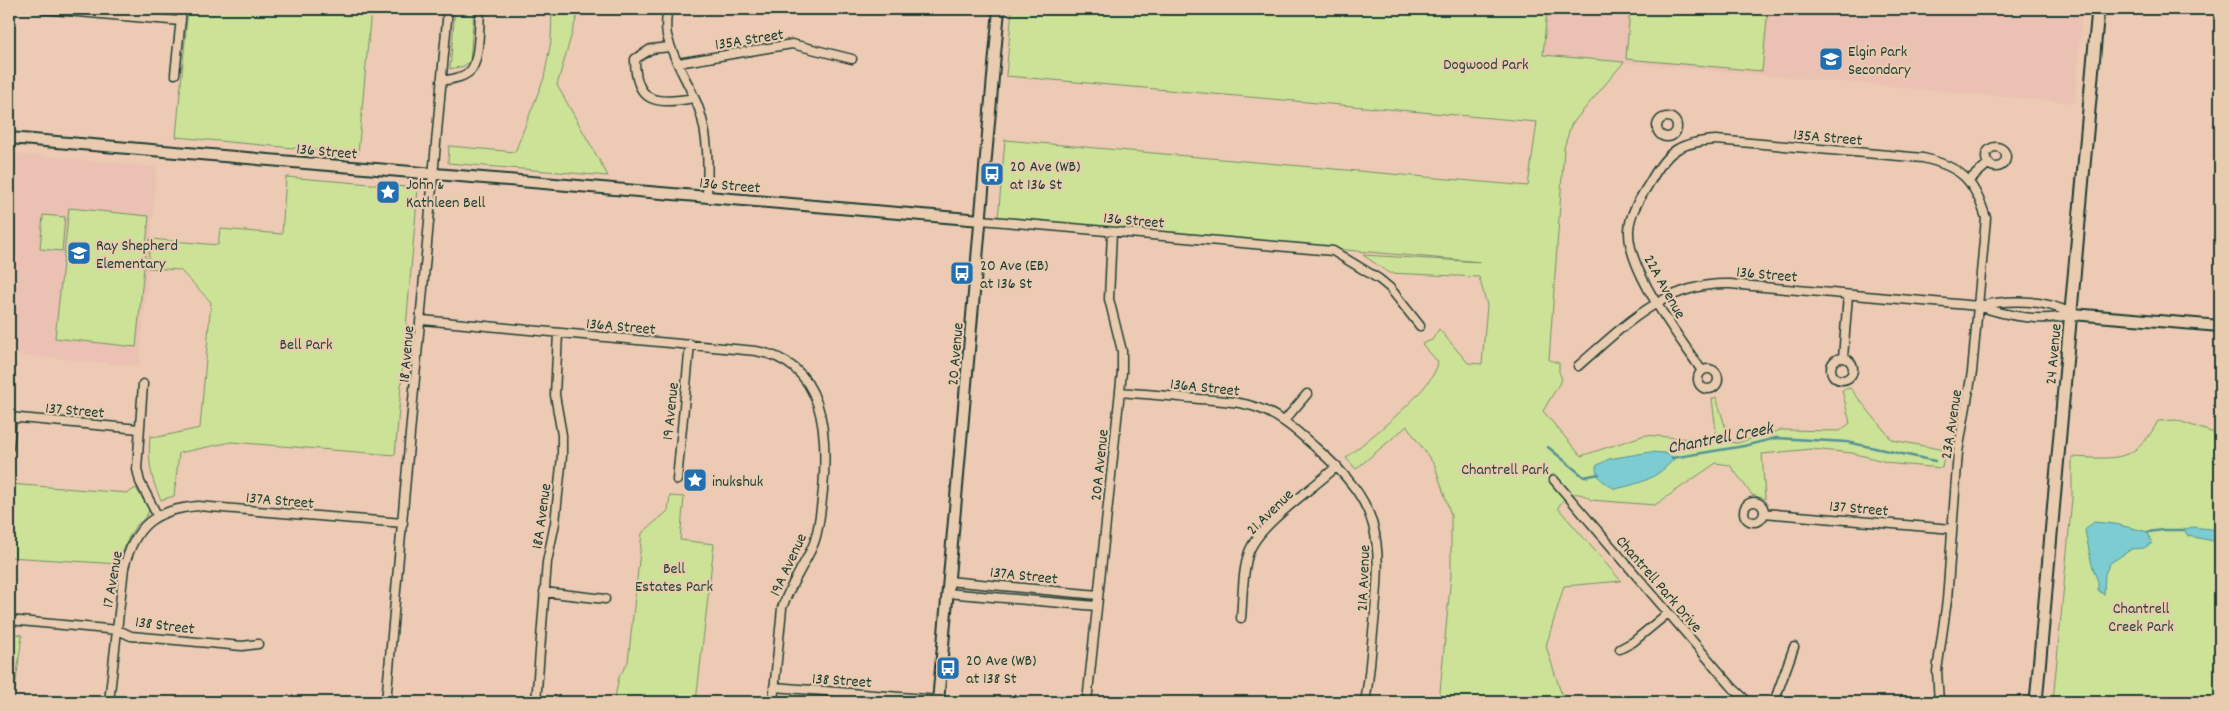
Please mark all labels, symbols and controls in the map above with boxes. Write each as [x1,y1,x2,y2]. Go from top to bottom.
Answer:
street label: 135A Street [713,24,786,57]
place label: Elgin Park Secondary [1848,41,1911,82]
school or university icon: Elgin Park Secondary [1818,46,1844,72]
park label: Dogwood Park [1443,54,1529,77]
street label: 135A Street [1792,124,1863,153]
street label: 136 Street [295,138,358,167]
place label: 20 Ave (WB) at 136 St [1010,156,1080,197]
bus stop icon: 20 Ave (WB) at 136 St [979,161,1005,187]
street label: 136 Street [698,172,761,201]
place label: John & Kathleen Bell [406,174,486,215]
place icon: John & Kathleen Bell [375,179,401,205]
street label: 136 Street [1102,207,1165,236]
place label: Ray Shepherd Elementary [96,235,178,276]
school or university icon: Ray Shepherd Elementary [66,240,92,266]
street label: 22A Avenue [1637,251,1691,323]
place label: 20 Ave (EB) at 136 St [980,255,1048,296]
bus stop icon: 20 Ave (EB) at 136 St [949,260,975,286]
street label: 136 Street [1735,261,1798,290]
street label: 136A Street [585,313,657,342]
street label: 20 Avenue [942,322,971,387]
street label: 24 Avenue [2040,323,2069,386]
street label: 18 Avenue [394,325,421,384]
park label: Bell Park [279,334,333,357]
street label: 136A Street [1169,373,1241,404]
street label: 19 Avenue [657,381,686,441]
street label: 23A Avenue [1936,388,1969,461]
street label: 137 Street [44,397,105,426]
water label: Chantrell Creek [1666,417,1777,462]
street label: 20A Avenue [1085,428,1116,502]
park label: Chantrell Park [1461,459,1549,482]
place icon: inukshuk [682,467,708,493]
place label: inukshuk [712,471,763,494]
street label: 18A Avenue [526,482,558,551]
street label: 21 Avenue [1242,484,1300,541]
street label: 137A Street [245,487,315,516]
street label: 137 Street [1828,495,1889,524]
street label: 19A Avenue [765,530,814,600]
street label: Chantrell Park Drive [1609,531,1707,638]
street label: 21A Avenue [1352,544,1377,612]
street label: 17 Avenue [97,549,130,610]
park label: Bell Estates Park [635,558,713,599]
street label: 137A Street [989,561,1059,591]
park label: Chantrell Creek Park [2108,598,2174,639]
street label: 138 Street [134,611,196,642]
place label: 20 Ave (WB) at 138 St [966,650,1036,691]
bus stop icon: 20 Ave (WB) at 138 St [935,655,961,681]
street label: 138 Street [811,668,872,695]

